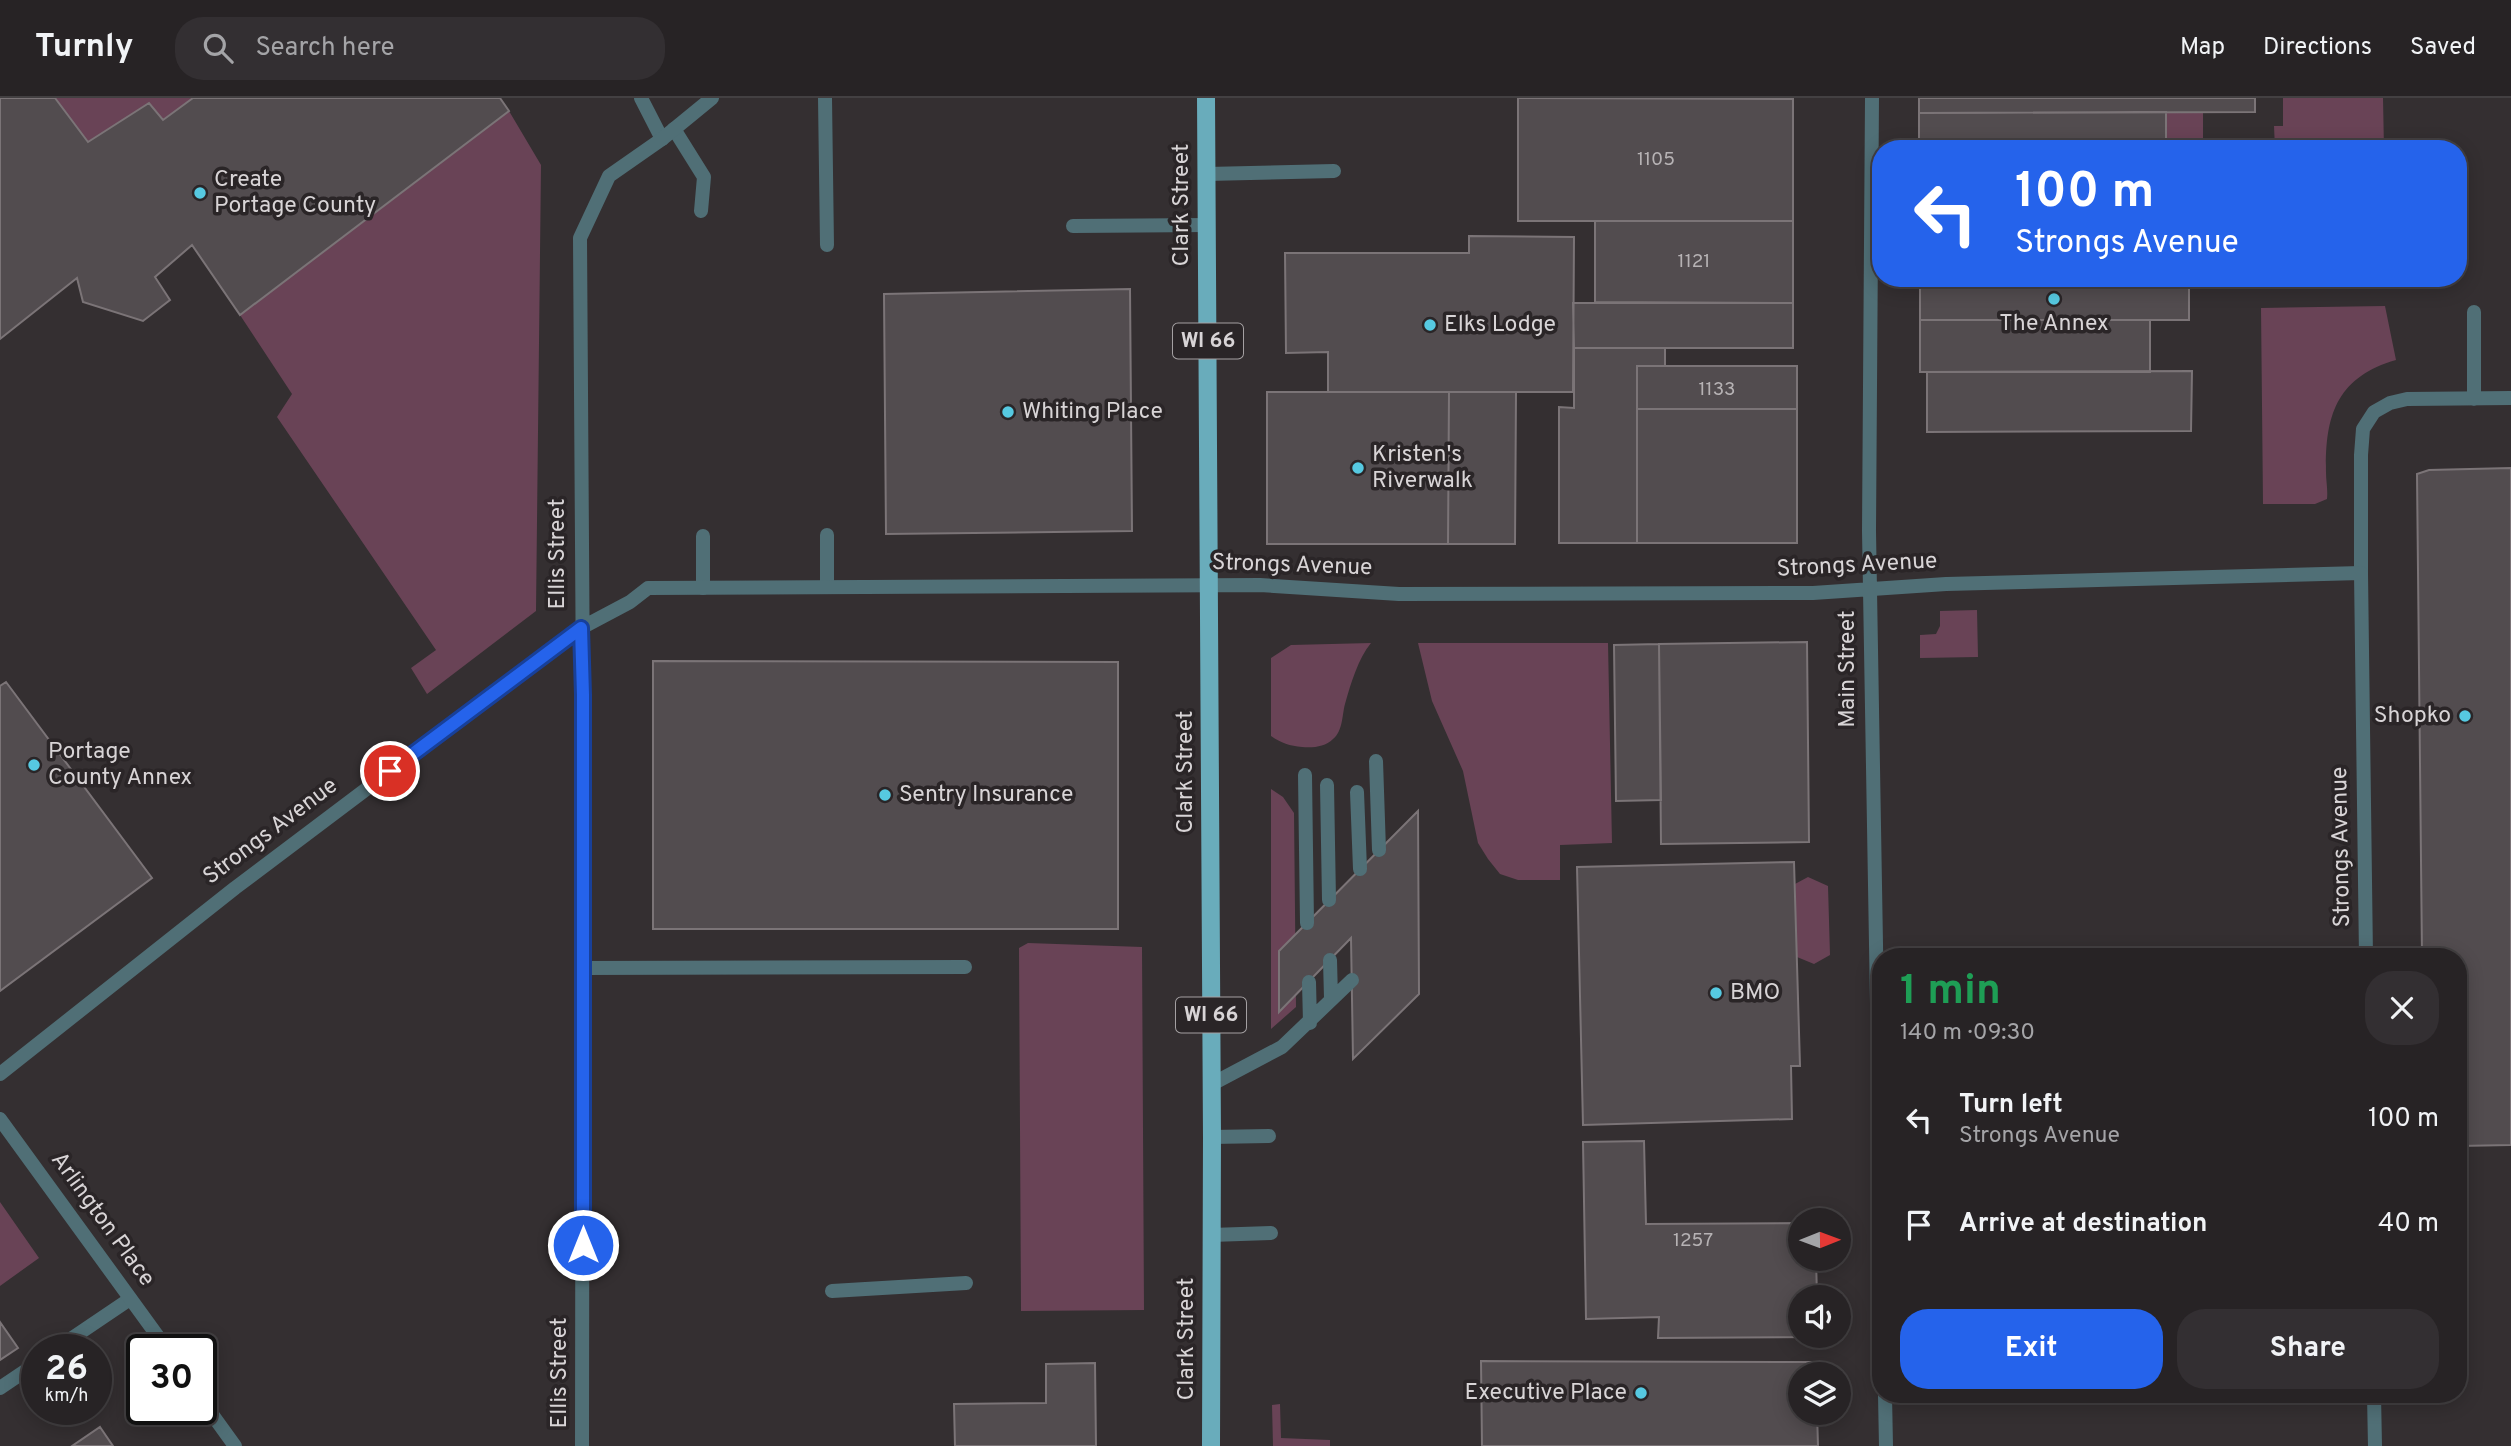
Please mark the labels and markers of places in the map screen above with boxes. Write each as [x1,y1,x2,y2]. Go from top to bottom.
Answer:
place label: Create Portage County [214,166,376,221]
marker: Create Portage County [192,185,208,201]
marker: The Annex [2046,291,2062,307]
place label: The Annex [1999,310,2109,339]
place label: Elks Lodge [1444,311,1556,340]
marker: Elks Lodge [1422,317,1438,333]
place label: Whiting Place [1022,398,1163,427]
marker: Whiting Place [1000,404,1016,420]
place label: Kristen's Riverwalk [1372,441,1473,496]
marker: Kristen's Riverwalk [1350,460,1366,476]
place label: Shopko [2374,702,2451,731]
marker: Shopko [2457,708,2473,724]
place label: Portage County Annex [48,738,192,793]
pin [360,741,420,801]
marker: Portage County Annex [26,757,42,773]
place label: Sentry Insurance [899,781,1073,810]
marker: Sentry Insurance [877,787,893,803]
place label: BMO [1730,979,1780,1008]
marker: BMO [1708,985,1724,1001]
place label: Executive Place [1464,1379,1627,1408]
marker: Executive Place [1633,1385,1649,1401]

